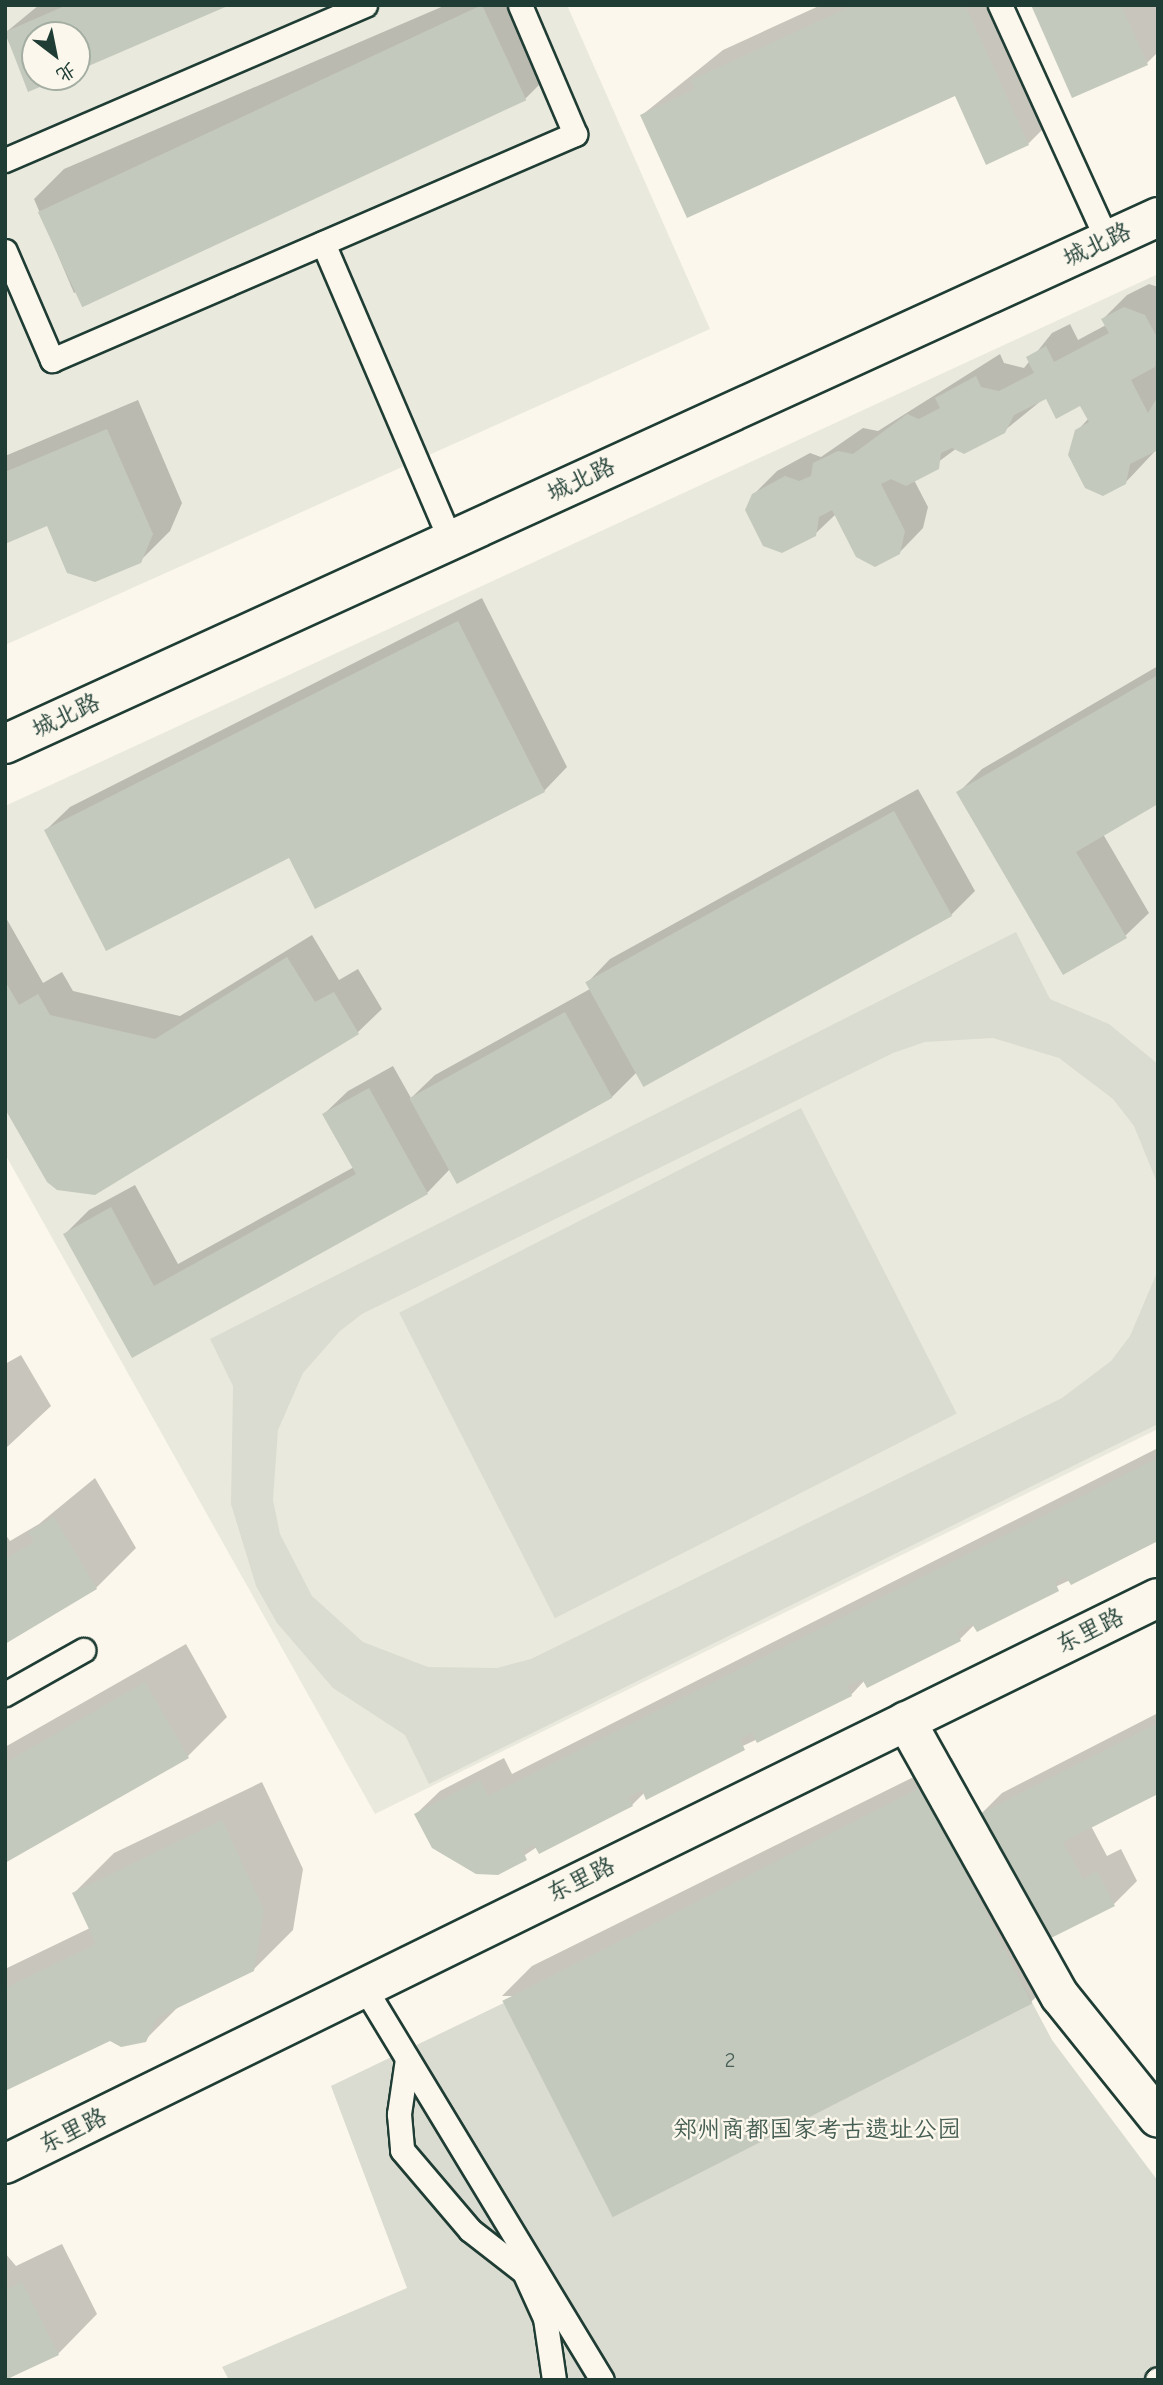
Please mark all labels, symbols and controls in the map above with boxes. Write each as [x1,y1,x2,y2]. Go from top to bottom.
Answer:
north arrow [21,21,91,91]
text: 北 [52,58,80,86]
street label: 城北路 [1058,217,1136,273]
street label: 城北路 [542,452,620,508]
street label: 城北路 [27,688,105,744]
street label: 东里路 [1051,1602,1129,1660]
street label: 东里路 [542,1851,620,1909]
house number: 2 [725,2047,735,2073]
street label: 东里路 [34,2102,112,2160]
park label: 郑州商都国家考古遗址公园 [673,2116,961,2144]

